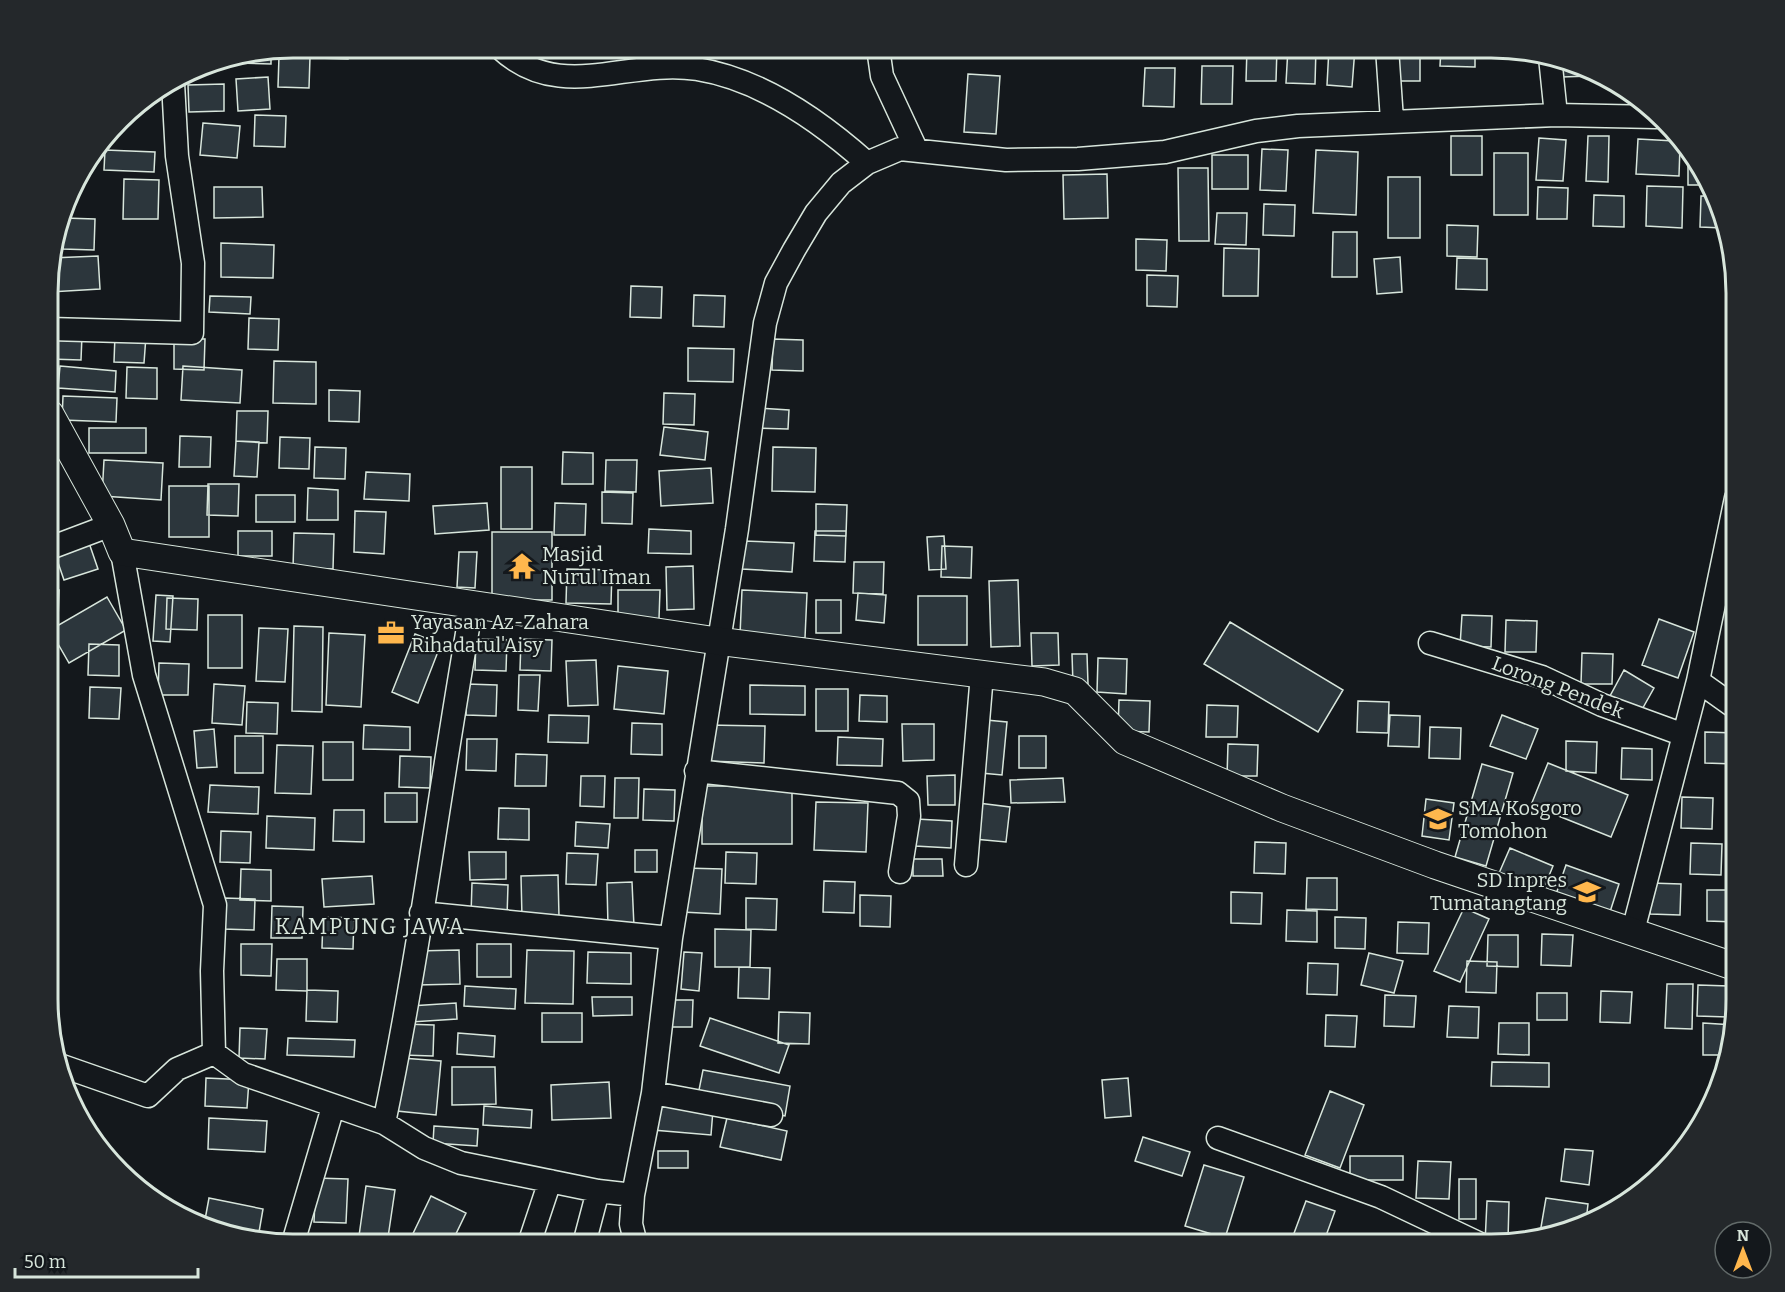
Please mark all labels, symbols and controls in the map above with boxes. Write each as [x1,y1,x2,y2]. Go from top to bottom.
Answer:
place label: Masjid Nurul Iman [542,542,651,589]
temple icon: Masjid Nurul Iman [507,551,537,581]
place label: Yayasan Az-Zahara Rihadatul'Aisy [411,610,589,657]
office icon: Yayasan Az-Zahara Rihadatul'Aisy [376,618,406,648]
street label: Lorong Pendek [1489,651,1628,723]
place label: SMA Kosgoro Tomohon [1458,796,1582,843]
school or university icon: SMA Kosgoro Tomohon [1423,804,1453,834]
place label: SD Inpres Tumatangtang [1430,868,1567,915]
school or university icon: SD Inpres Tumatangtang [1572,877,1602,907]
district label: KAMPUNG JAWA [275,913,465,940]
north arrow [1713,1220,1773,1280]
text: N [1737,1226,1749,1245]
scale bar [15,1241,198,1279]
text: 50 m [24,1251,66,1273]

